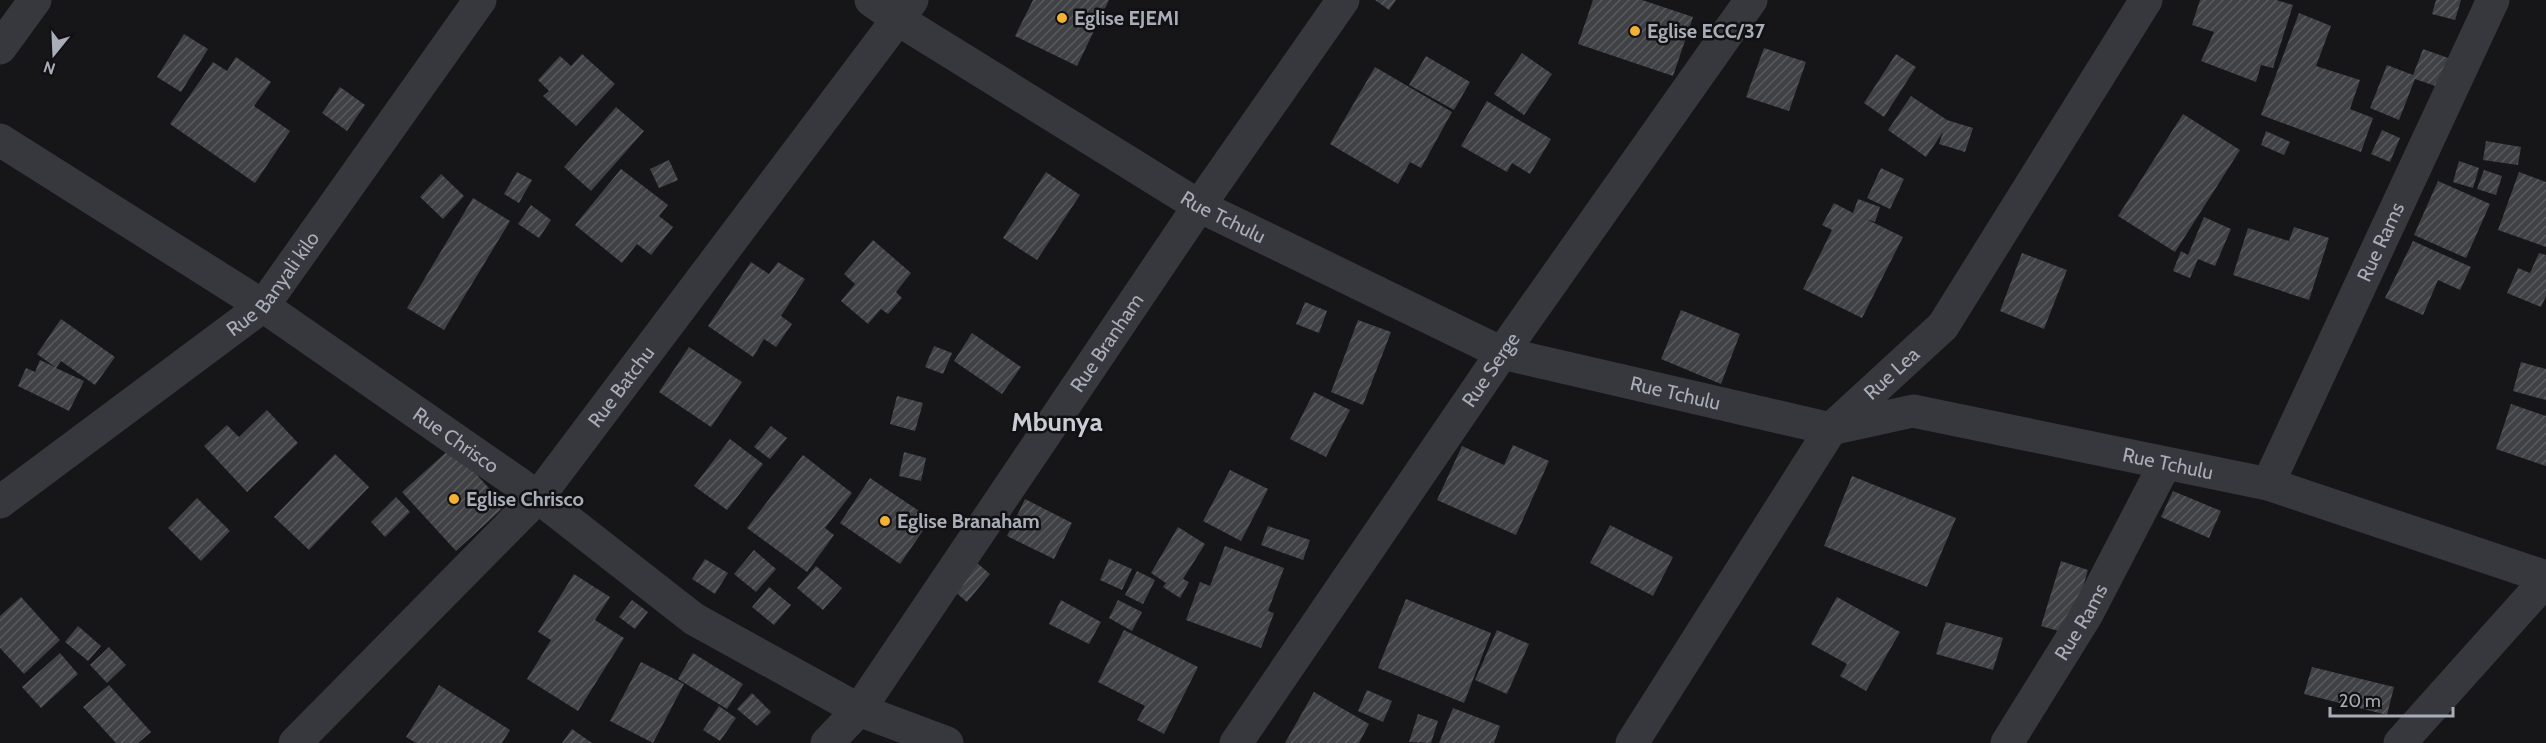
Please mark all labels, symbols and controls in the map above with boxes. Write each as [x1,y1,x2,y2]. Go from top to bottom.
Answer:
place label: Eglise EJEMI [1074,6,1179,30]
marker: Eglise EJEMI [1055,11,1069,25]
place label: Eglise ECC/37 [1647,19,1766,43]
north arrow [24,24,84,84]
marker: Eglise ECC/37 [1628,24,1642,38]
text: N [41,57,58,79]
street label: Rue Tchulu [1176,186,1269,248]
street label: Rue Rams [2352,199,2409,285]
street label: Rue Banyali kilo [222,227,324,341]
street label: Rue Branham [1065,289,1149,397]
street label: Rue Serge [1457,328,1525,412]
street label: Rue Batchu [583,341,659,432]
street label: Rue Lea [1859,342,1925,405]
street label: Rue Tchulu [1628,371,1723,415]
street label: Rue Chrisco [408,402,504,478]
district label: Mbunya [1011,406,1103,438]
street label: Rue Tchulu [2121,442,2215,484]
place label: Eglise Chrisco [466,487,584,511]
marker: Eglise Chrisco [447,492,461,506]
place label: Eglise Branaham [897,509,1040,533]
marker: Eglise Branaham [878,514,892,528]
street label: Rue Rams [2049,580,2113,665]
scale bar [2330,680,2453,718]
text: 20 m [2339,690,2381,712]

